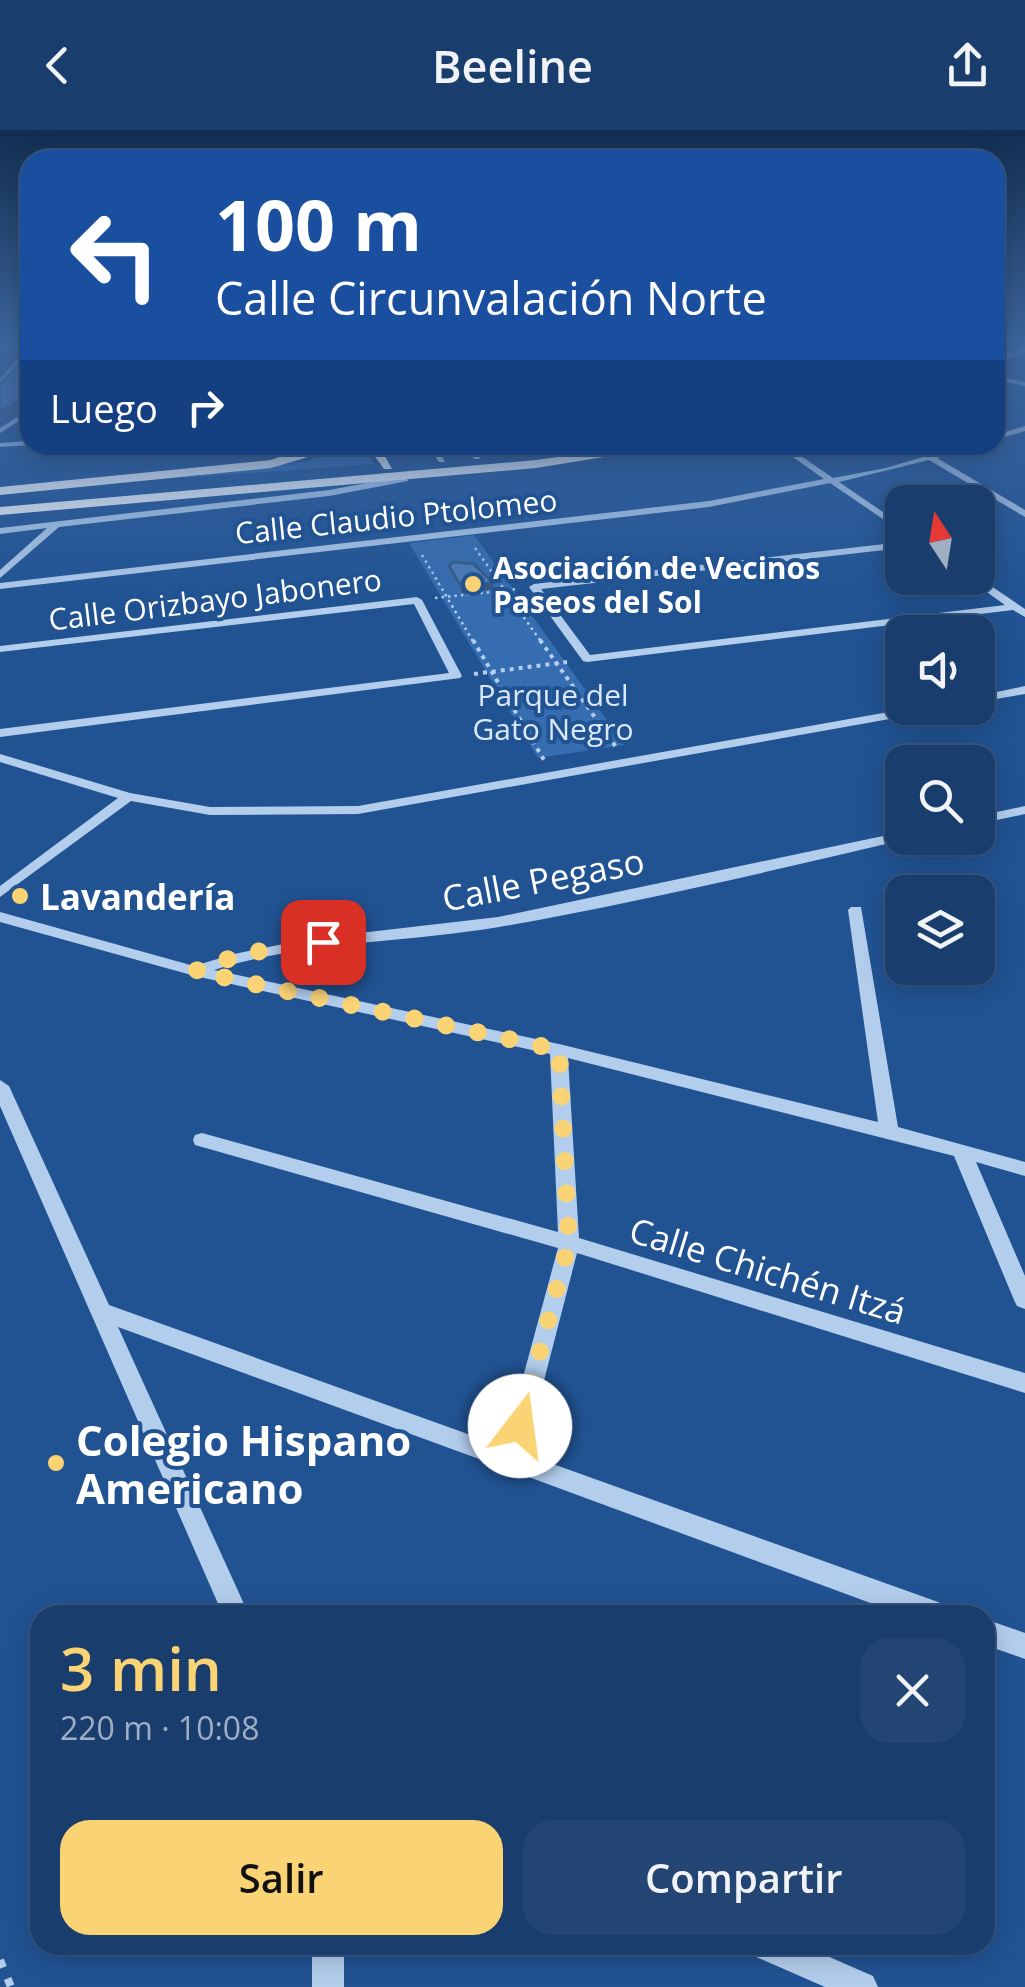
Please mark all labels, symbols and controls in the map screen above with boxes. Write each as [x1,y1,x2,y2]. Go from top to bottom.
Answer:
text: Beeline [432,35,593,96]
icon: back [30,38,85,93]
icon: share [940,38,995,93]
text: 100 m [215,176,422,272]
icon: left [50,190,180,320]
text: Calle Circunvalación Norte [215,267,767,328]
icon: right [178,380,233,435]
text: Luego [50,382,158,434]
street label: Calle Claudio Ptolomeo [233,479,559,553]
north arrow [885,485,995,595]
map controls [885,485,995,985]
place label: Asociación de Vecinos Paseos del Sol [493,547,820,622]
street label: Calle Orizbayo Jabonero [46,558,384,640]
marker: Asociación de Vecinos Paseos del Sol [462,573,484,595]
button: sound [885,615,995,725]
park label: Parque del Gato Negro [472,674,634,749]
button: search [885,745,995,855]
street label: Calle Pegaso [438,836,648,922]
place label: Lavandería [40,873,236,920]
button: layers [885,875,995,985]
marker: Lavandería [9,885,31,907]
pin [281,900,366,985]
icon: arrive [296,915,351,970]
street label: Calle Chichén Itzá [624,1206,912,1334]
position arrow [468,1374,572,1478]
place label: Colegio Hispano Americano [76,1411,411,1516]
marker: Colegio Hispano Americano [45,1452,67,1474]
text: 3 min [60,1627,222,1709]
button: close [860,1638,965,1743]
text: 220 m · 10:08 [60,1706,259,1749]
button: Salir [60,1820,503,1935]
button: Compartir [523,1820,965,1935]

